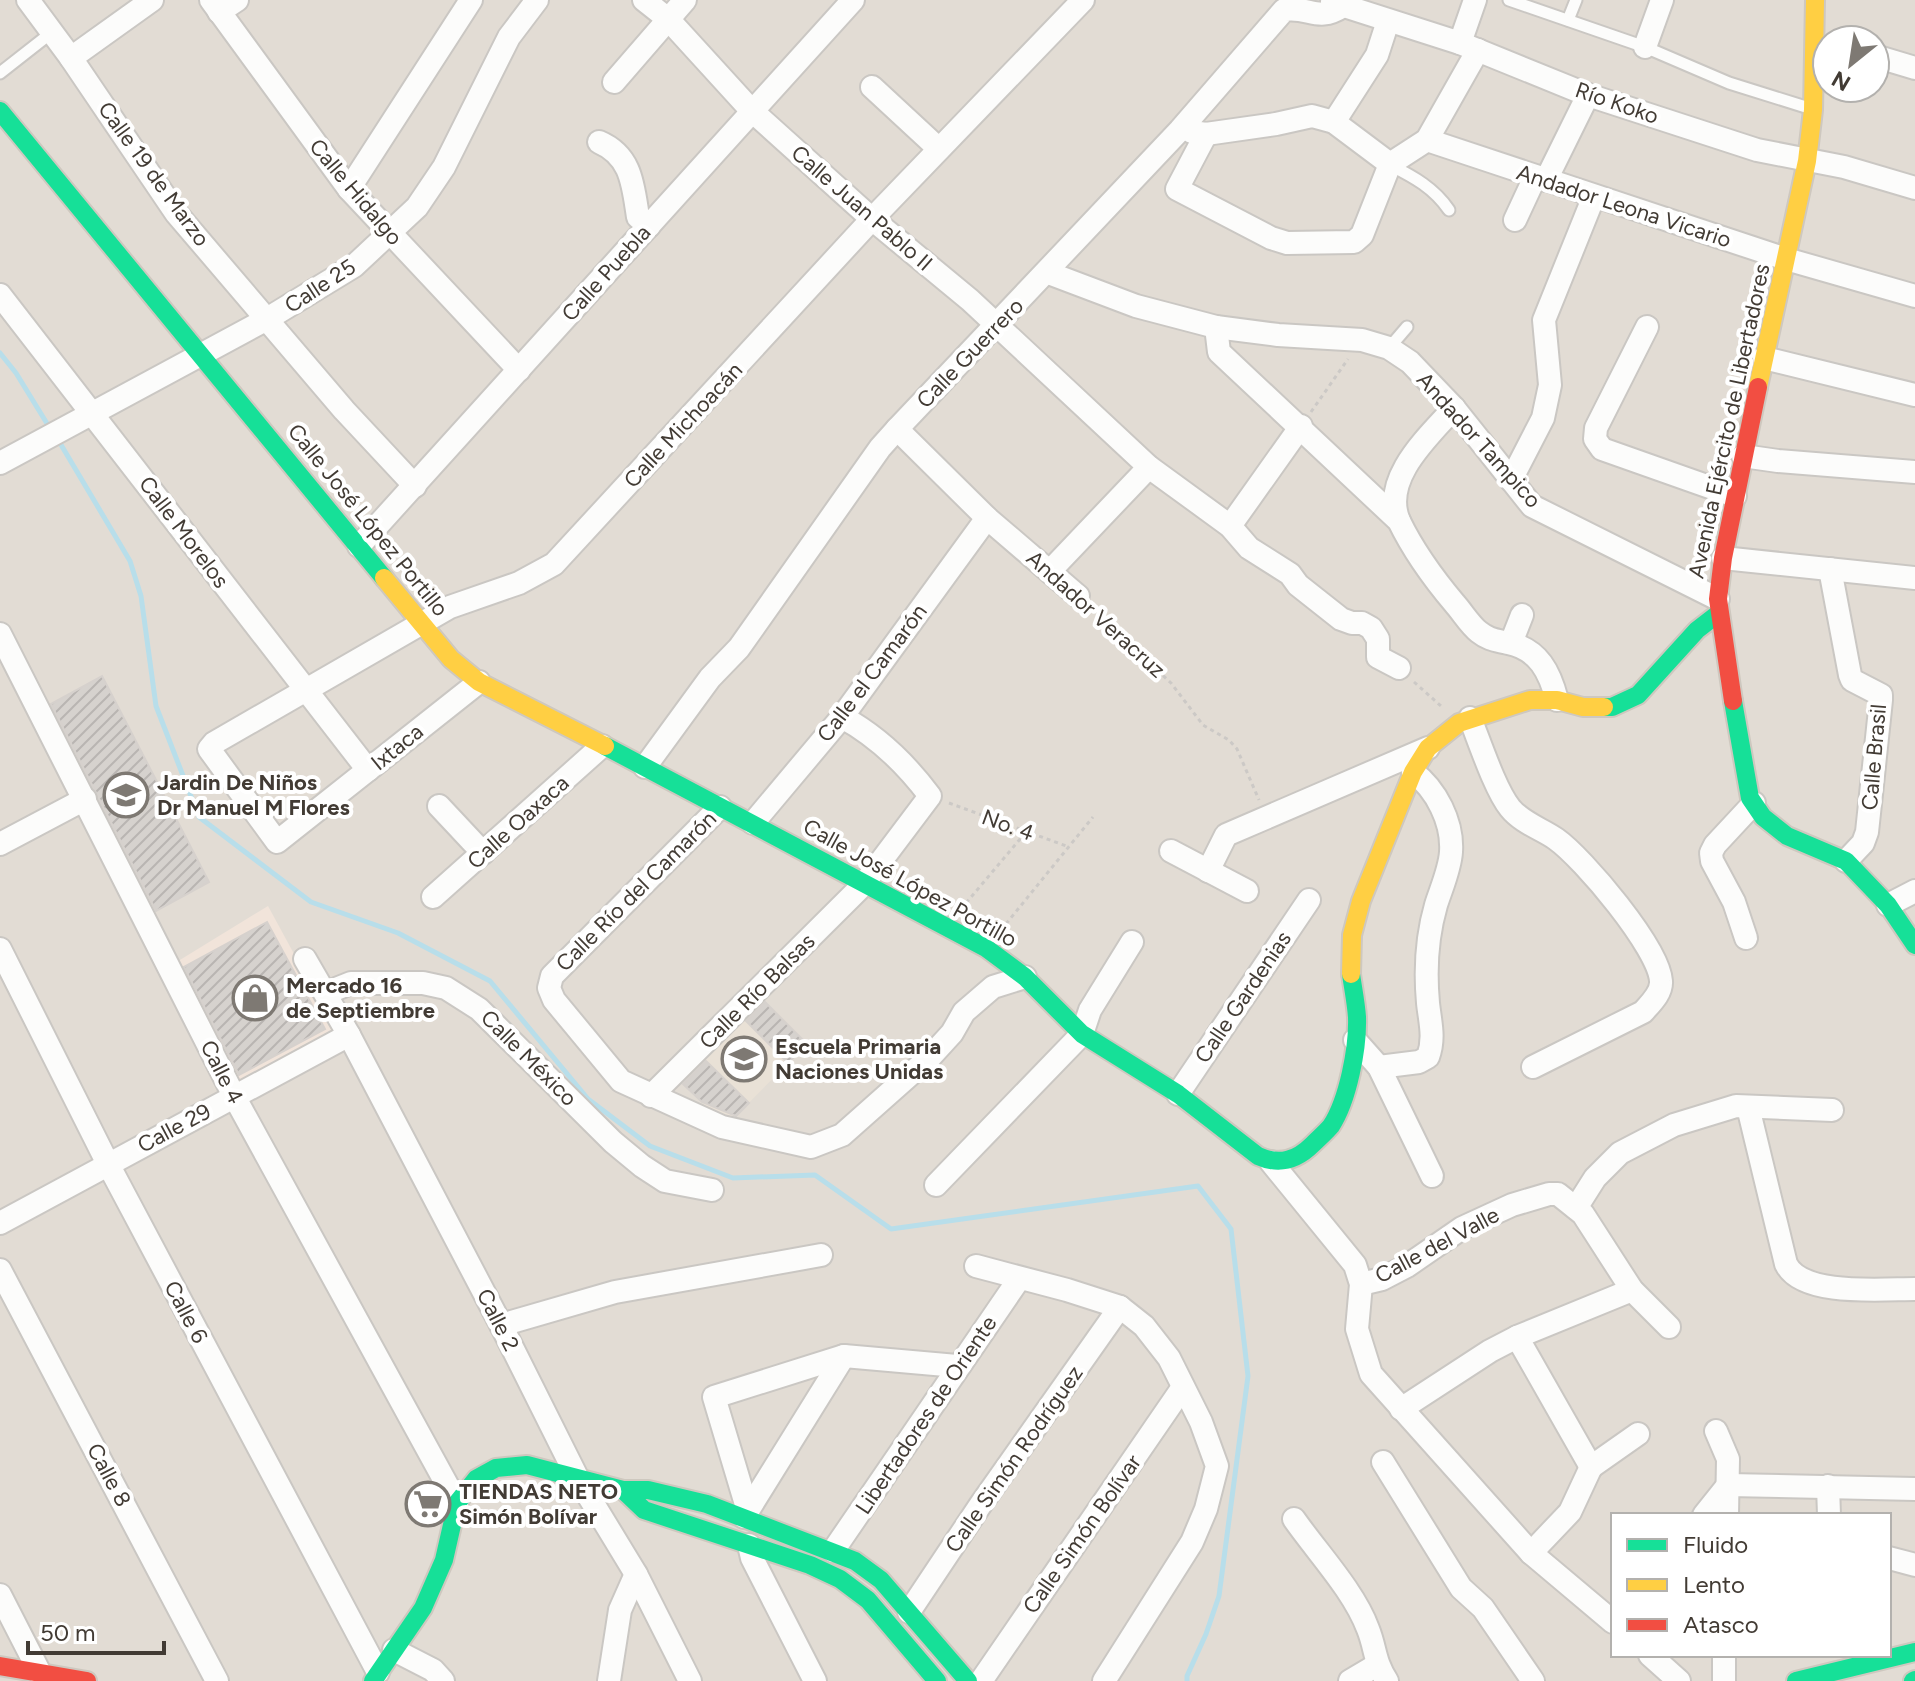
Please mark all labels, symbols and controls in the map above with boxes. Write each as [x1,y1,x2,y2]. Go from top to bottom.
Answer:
north arrow [1811,24,1891,104]
text: N [1827,65,1855,97]
street label: Río Koko [1572,76,1662,130]
street label: Calle 19 de Marzo [92,96,216,252]
street label: Calle Hidalgo [304,133,408,251]
street label: Calle Juan Pablo II [786,139,938,277]
street label: Andador Leona Vicario [1513,159,1735,253]
street label: Calle Puebla [556,219,656,327]
street label: Calle 25 [279,253,361,319]
street label: Avenida Ejército de Libertadores [1682,261,1776,581]
street label: Calle Guerrero [911,292,1029,414]
street label: Calle Michoacán [618,357,748,493]
street label: Andador Tampico [1411,367,1547,513]
street label: Calle José López Portillo [282,418,454,622]
street label: Calle Morelos [133,471,235,593]
street label: Andador Veracruz [1021,545,1171,683]
street label: Calle el Camarón [811,599,933,747]
street label: Calle Brasil [1856,703,1892,811]
street label: Ixtaca [366,718,428,776]
place label: Jardin De Niños Dr Manuel M Flores [157,769,350,821]
street label: Calle Oaxaca [462,769,574,875]
school or university icon: Jardin De Niños Dr Manuel M Flores [102,771,150,819]
street label: No. 4 [978,803,1038,847]
street label: Calle Río del Camarón [550,805,722,977]
street label: Calle José López Portillo [798,813,1022,953]
street label: Calle Gardenias [1189,926,1297,1068]
street label: Calle Río Balsas [694,928,820,1054]
place label: Mercado 16 de Septiembre [286,972,435,1024]
shop icon: Mercado 16 de Septiembre [231,974,279,1022]
street label: Calle México [475,1004,583,1112]
place label: Escuela Primaria Naciones Unidas [775,1033,943,1085]
school or university icon: Escuela Primaria Naciones Unidas [720,1035,768,1083]
street label: Calle 4 [195,1036,249,1108]
street label: Calle 29 [133,1098,215,1158]
street label: Calle del Valle [1370,1201,1504,1289]
street label: Calle 6 [158,1276,214,1348]
street label: Calle 2 [471,1284,525,1356]
street label: Libertadores de Oriente [849,1311,1003,1519]
street label: Calle Simón Rodríguez [939,1360,1089,1558]
street label: Calle 8 [81,1439,137,1511]
street label: Calle Simón Bolívar [1017,1449,1147,1619]
place label: TIENDAS NETO Simón Bolívar [459,1478,618,1530]
supermarket icon: TIENDAS NETO Simón Bolívar [404,1480,452,1528]
legend [1611,1513,1891,1657]
text: Fluido [1683,1530,1748,1559]
text: Lento [1683,1570,1745,1599]
scale bar [28,1605,164,1655]
text: Atasco [1683,1610,1759,1639]
text: 50 m [40,1618,96,1647]

